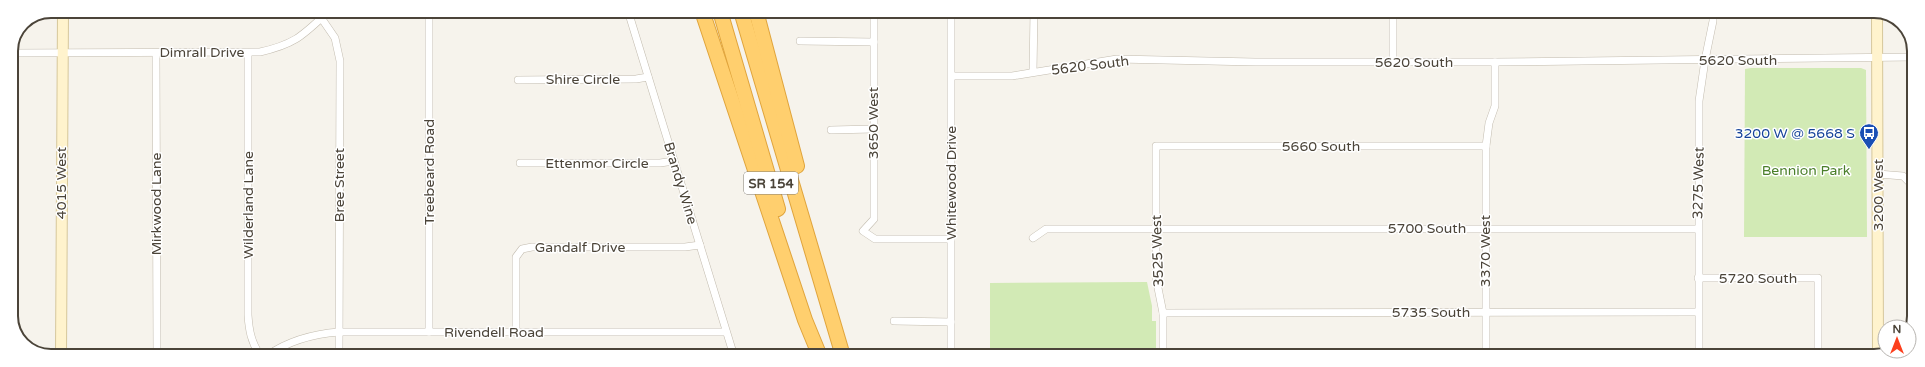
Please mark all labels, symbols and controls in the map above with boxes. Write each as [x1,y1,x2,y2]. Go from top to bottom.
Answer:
street label: Dimrall Drive [159,44,245,61]
street label: 5620 South [1050,52,1130,79]
street label: 5620 South [1699,52,1777,69]
street label: 5620 South [1375,54,1453,71]
street label: Shire Circle [546,71,620,88]
street label: 3650 West [865,86,882,159]
street label: Treebeard Road [421,119,438,225]
bus stop icon: 3200 W @ 5668 S [1858,122,1880,150]
place label: 3200 W @ 5668 S [1735,125,1855,142]
street label: Whitewood Drive [943,126,960,240]
street label: 5660 South [1282,138,1360,155]
street label: Brandy Wine [660,140,701,226]
street label: 4015 West [53,146,70,219]
street label: 3275 West [1689,146,1708,219]
street label: Bree Street [331,147,348,222]
street label: Wilderland Lane [240,151,257,259]
street label: Mirkwood Lane [148,153,165,255]
street label: Ettenmor Circle [545,155,649,172]
street label: 3200 West [1870,158,1887,231]
park label: Bennion Park [1762,162,1851,179]
road number: SR 154 [744,172,798,194]
street label: 3525 West [1148,214,1167,287]
street label: 3370 West [1477,214,1494,287]
street label: 5700 South [1388,220,1466,237]
street label: Gandalf Drive [535,239,625,256]
street label: 5720 South [1719,270,1797,287]
street label: 5735 South [1392,304,1470,321]
north arrow [1877,319,1917,359]
text: N [1893,323,1901,336]
street label: Rivendell Road [444,324,544,341]

